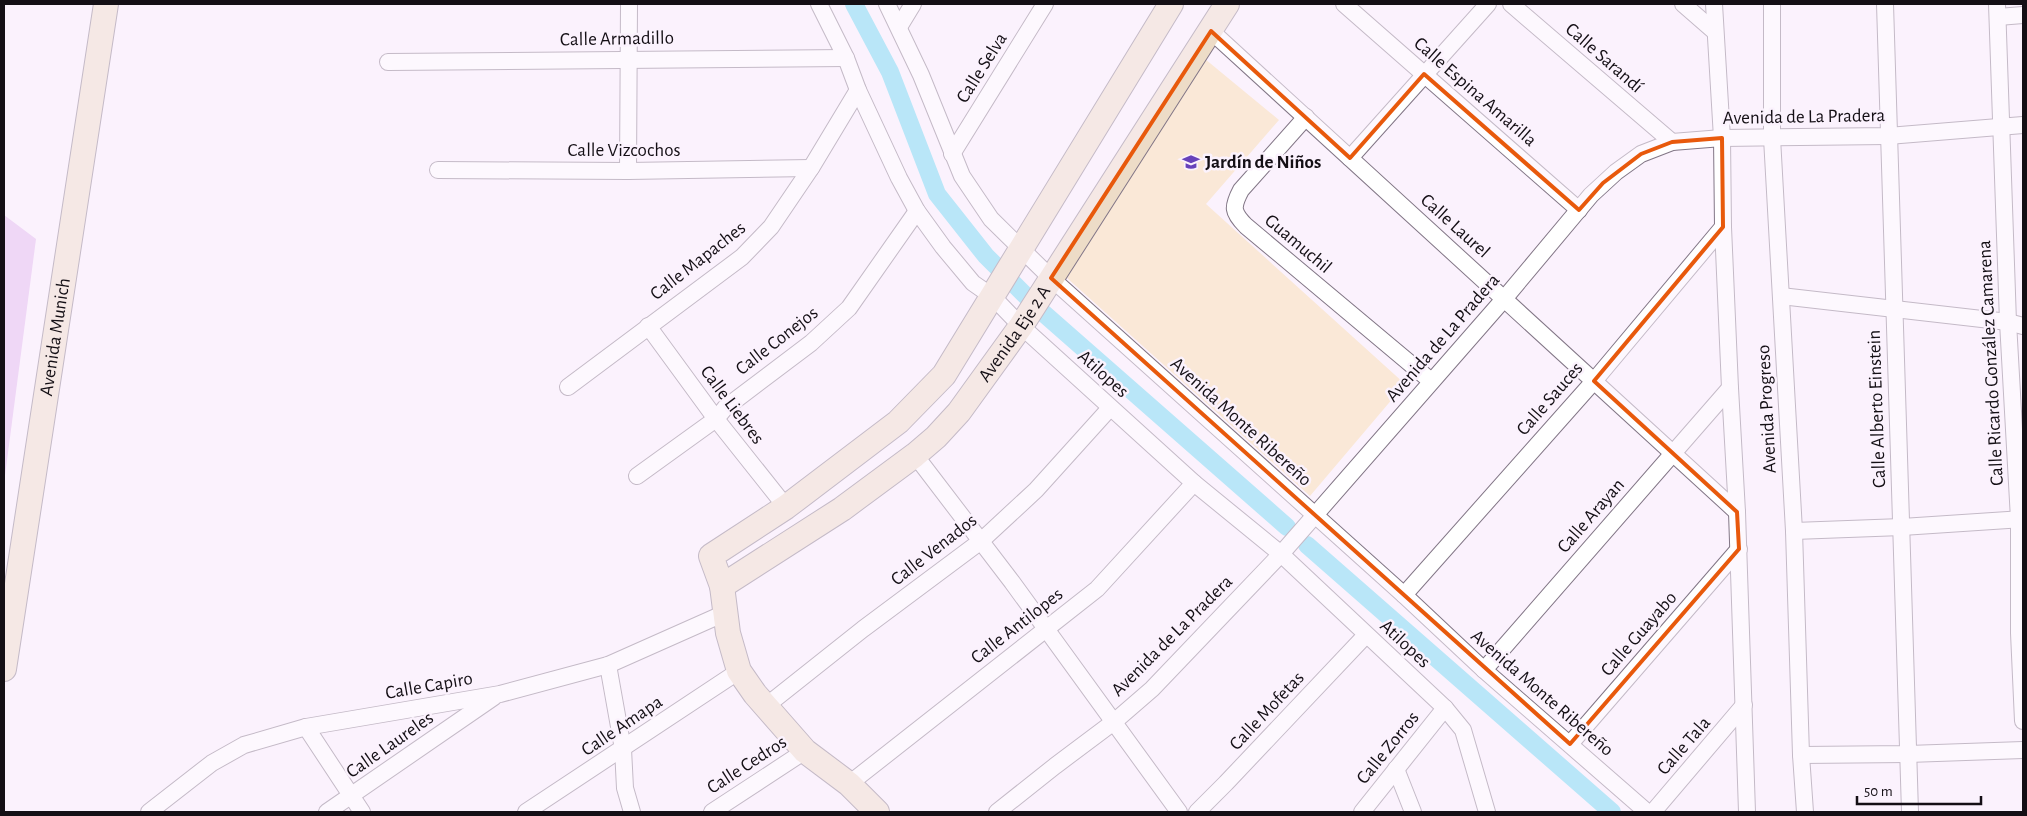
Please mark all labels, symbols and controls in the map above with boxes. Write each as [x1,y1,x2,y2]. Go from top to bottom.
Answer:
street label: Calle Sarandí [1562,19,1647,97]
street label: Calle Armadillo [560,29,674,49]
street label: Calle Selva [953,30,1011,106]
street label: Calle Espina Amarilla [1410,34,1540,150]
street label: Avenida de La Pradera [1723,106,1886,128]
street label: Calle Vizcochos [567,141,681,160]
school or university icon: Jardín de Niños [1181,152,1201,172]
place label: Jardín de Niños [1205,153,1321,172]
street label: Calle Laurel [1417,190,1493,262]
street label: Guamuchil [1261,211,1335,277]
street label: Calle Mapaches [647,218,749,304]
street label: Calle Ricardo González Camarena [1975,239,2007,486]
street label: Avenida de La Pradera [1383,270,1504,406]
street label: Avenida Munich [37,277,73,397]
street label: Avenida Eje 2 A [975,282,1054,385]
street label: Calle Conejos [732,303,822,379]
street label: Calle Alberto Einstein [1865,330,1889,488]
street label: Avenida Progreso [1754,344,1780,474]
street label: Atilopes [1074,347,1132,401]
street label: Avenida Monte Ribereño [1167,354,1315,490]
street label: Calle Sauces [1513,359,1587,439]
street label: Calle Liebres [697,362,767,448]
street label: Calle Arayan [1554,475,1628,557]
street label: Calle Venados [887,511,981,589]
street label: Avenida de La Pradera [1108,572,1236,700]
street label: Calle Antilopes [968,584,1066,668]
street label: Calle Guayabo [1597,588,1681,680]
street label: Atilopes [1376,616,1434,672]
street label: Avenida Monte Ribereño [1467,626,1617,760]
street label: Calle Mofetas [1226,668,1308,754]
street label: Calle Capiro [384,669,474,703]
street label: Calle Amapa [578,692,666,760]
street label: Calle Laureles [343,708,437,782]
street label: Calle Zorros [1353,708,1423,788]
street label: Calle Tala [1654,713,1714,779]
street label: Calle Cedros [704,732,790,798]
scale bar [1857,774,1981,806]
text: 50 m [1864,784,1893,799]

